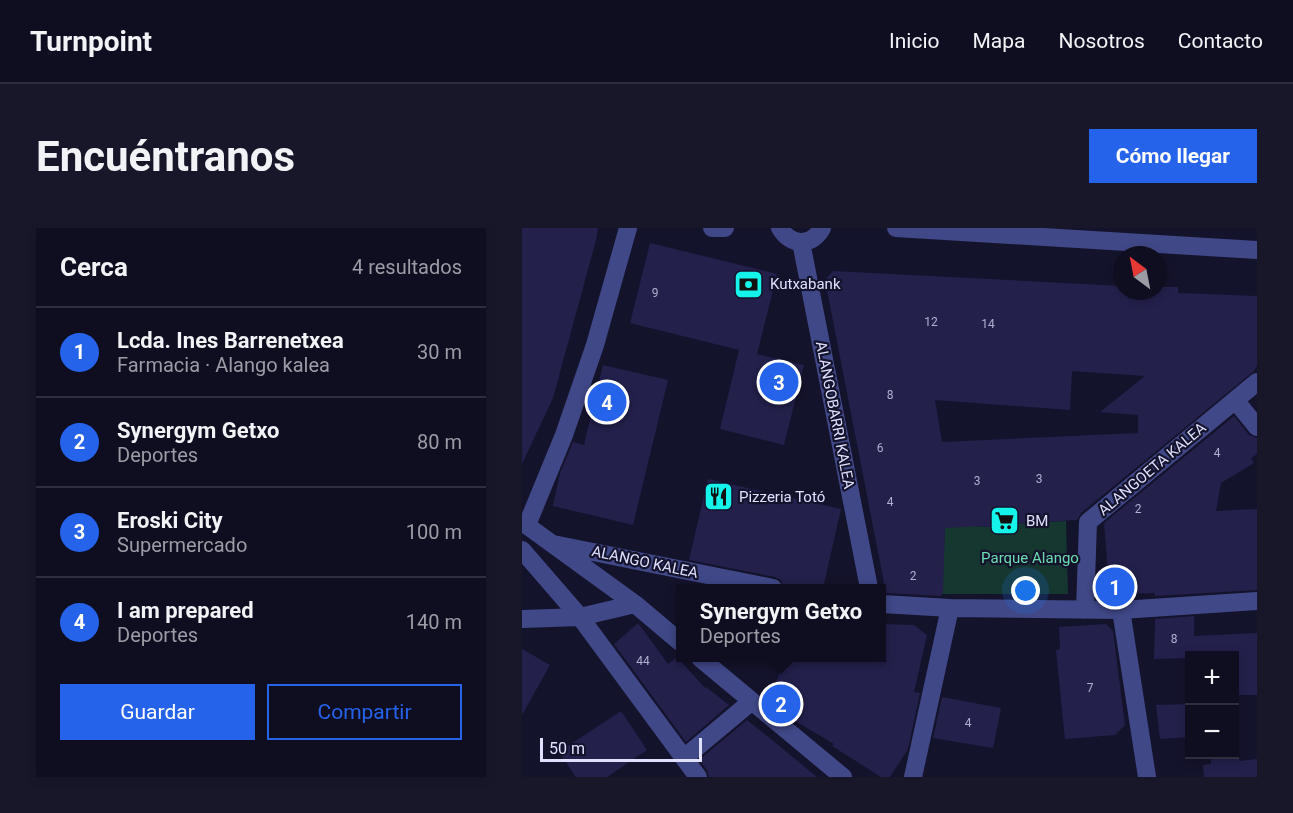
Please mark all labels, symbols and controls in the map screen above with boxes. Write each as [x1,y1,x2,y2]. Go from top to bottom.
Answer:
text: Turnpoint [30,25,152,58]
text: Inicio [889,29,939,53]
text: Mapa [972,29,1025,53]
text: Nosotros [1058,29,1145,53]
text: Contacto [1178,29,1263,53]
button: Cómo llegar [1089,129,1257,183]
text: Encuéntranos [36,132,295,181]
north arrow [1113,246,1167,300]
text: Cerca [60,252,128,282]
text: 4 resultados [352,255,462,279]
bank icon: Kutxabank [733,268,765,300]
place label: Kutxabank [770,275,841,293]
house number: 9 [652,286,658,300]
house number: 12 [924,315,938,329]
house number: 14 [981,317,995,331]
text: Lcda. Ines Barrenetxea [117,328,344,353]
text: 1 [74,340,85,364]
text: 30 m [417,340,462,364]
street label: ALANGOBARRI KALEA [812,340,858,491]
text: Farmacia · Alango kalea [117,353,330,377]
pin: 3 [760,360,798,404]
pin: 4 [588,380,626,424]
house number: 8 [887,388,894,402]
text: Synergym Getxo [117,418,279,443]
street label: ALANGOETA KALEA [1094,419,1210,519]
text: 2 [74,430,85,454]
text: 80 m [417,430,462,454]
house number: 6 [877,441,884,455]
text: Deportes [117,443,198,467]
house number: 4 [1214,446,1221,460]
house number: 3 [1036,472,1042,486]
house number: 3 [974,474,980,488]
restaurant icon: Pizzeria Totó [702,481,734,513]
place label: Pizzeria Totó [739,488,825,506]
house number: 4 [887,495,894,509]
house number: 2 [1135,502,1142,516]
supermarket icon: BM [989,505,1021,537]
text: Eroski City [117,508,223,533]
place label: BM [1026,512,1048,530]
text: 3 [74,520,85,544]
text: 100 m [406,520,462,544]
text: Supermercado [117,533,247,557]
street label: ALANGO KALEA [590,542,700,582]
park label: Parque Alango [981,549,1079,567]
pin: 1 [1096,564,1134,610]
house number: 2 [910,569,917,583]
your location [1011,576,1040,605]
popup [676,584,886,662]
text: I am prepared [117,598,254,623]
text: Synergym Getxo [700,599,862,624]
text: 4 [74,610,85,634]
text: 140 m [406,610,462,634]
text: Deportes [117,623,198,647]
text: Deportes [700,624,781,648]
house number: 8 [1171,632,1178,646]
map controls [1185,651,1239,759]
button: + [1185,651,1239,705]
house number: 44 [636,654,650,668]
house number: 7 [1087,681,1094,695]
pin: 2 [762,682,800,726]
button: Guardar [60,684,255,740]
button: Compartir [267,684,462,740]
button: − [1185,705,1239,759]
house number: 4 [965,716,972,730]
scale bar [540,735,702,762]
text: 50 m [549,739,585,758]

